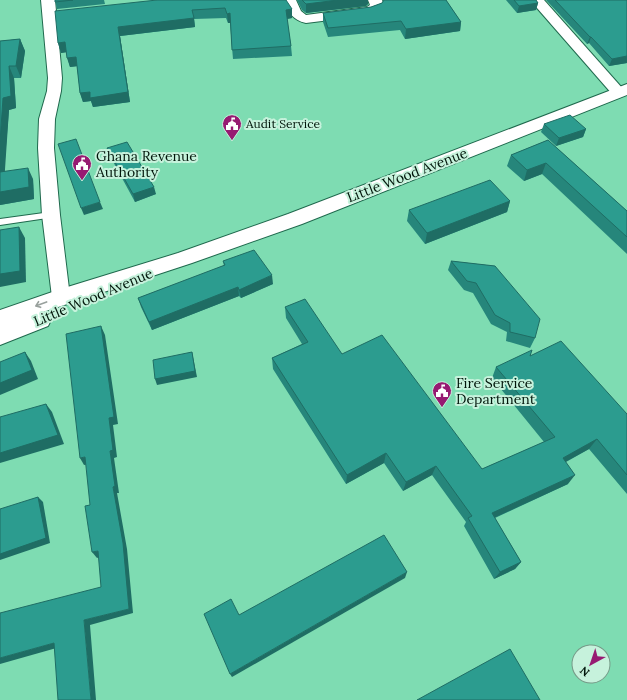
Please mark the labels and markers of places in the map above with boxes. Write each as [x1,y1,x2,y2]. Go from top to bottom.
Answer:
public building icon: Audit Service [221,113,243,141]
place label: Audit Service [245,116,321,131]
place label: Ghana Revenue Authority [95,147,197,181]
public building icon: Ghana Revenue Authority [71,153,93,181]
place label: Fire Service Department [456,374,536,408]
public building icon: Fire Service Department [431,380,453,408]

